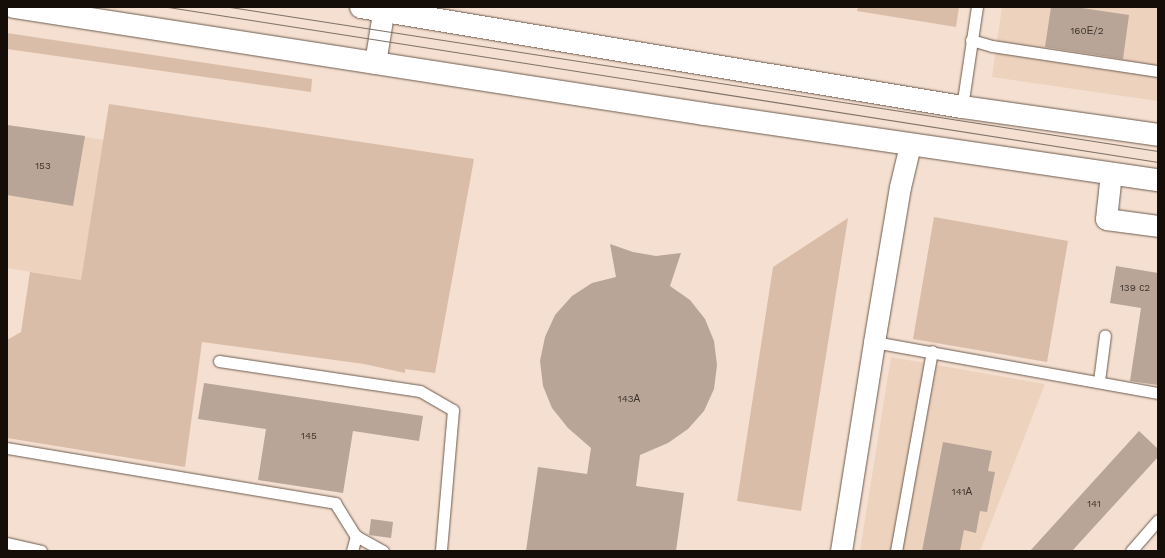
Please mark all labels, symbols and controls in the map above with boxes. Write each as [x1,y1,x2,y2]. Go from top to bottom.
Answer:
house number: 160Е/2 [1070,25,1104,37]
house number: 153 [35,160,51,172]
house number: 139 с2 [1120,282,1150,294]
house number: 143А [618,393,640,405]
house number: 145 [301,430,317,442]
house number: 141А [952,486,972,498]
house number: 141 [1087,498,1101,510]

